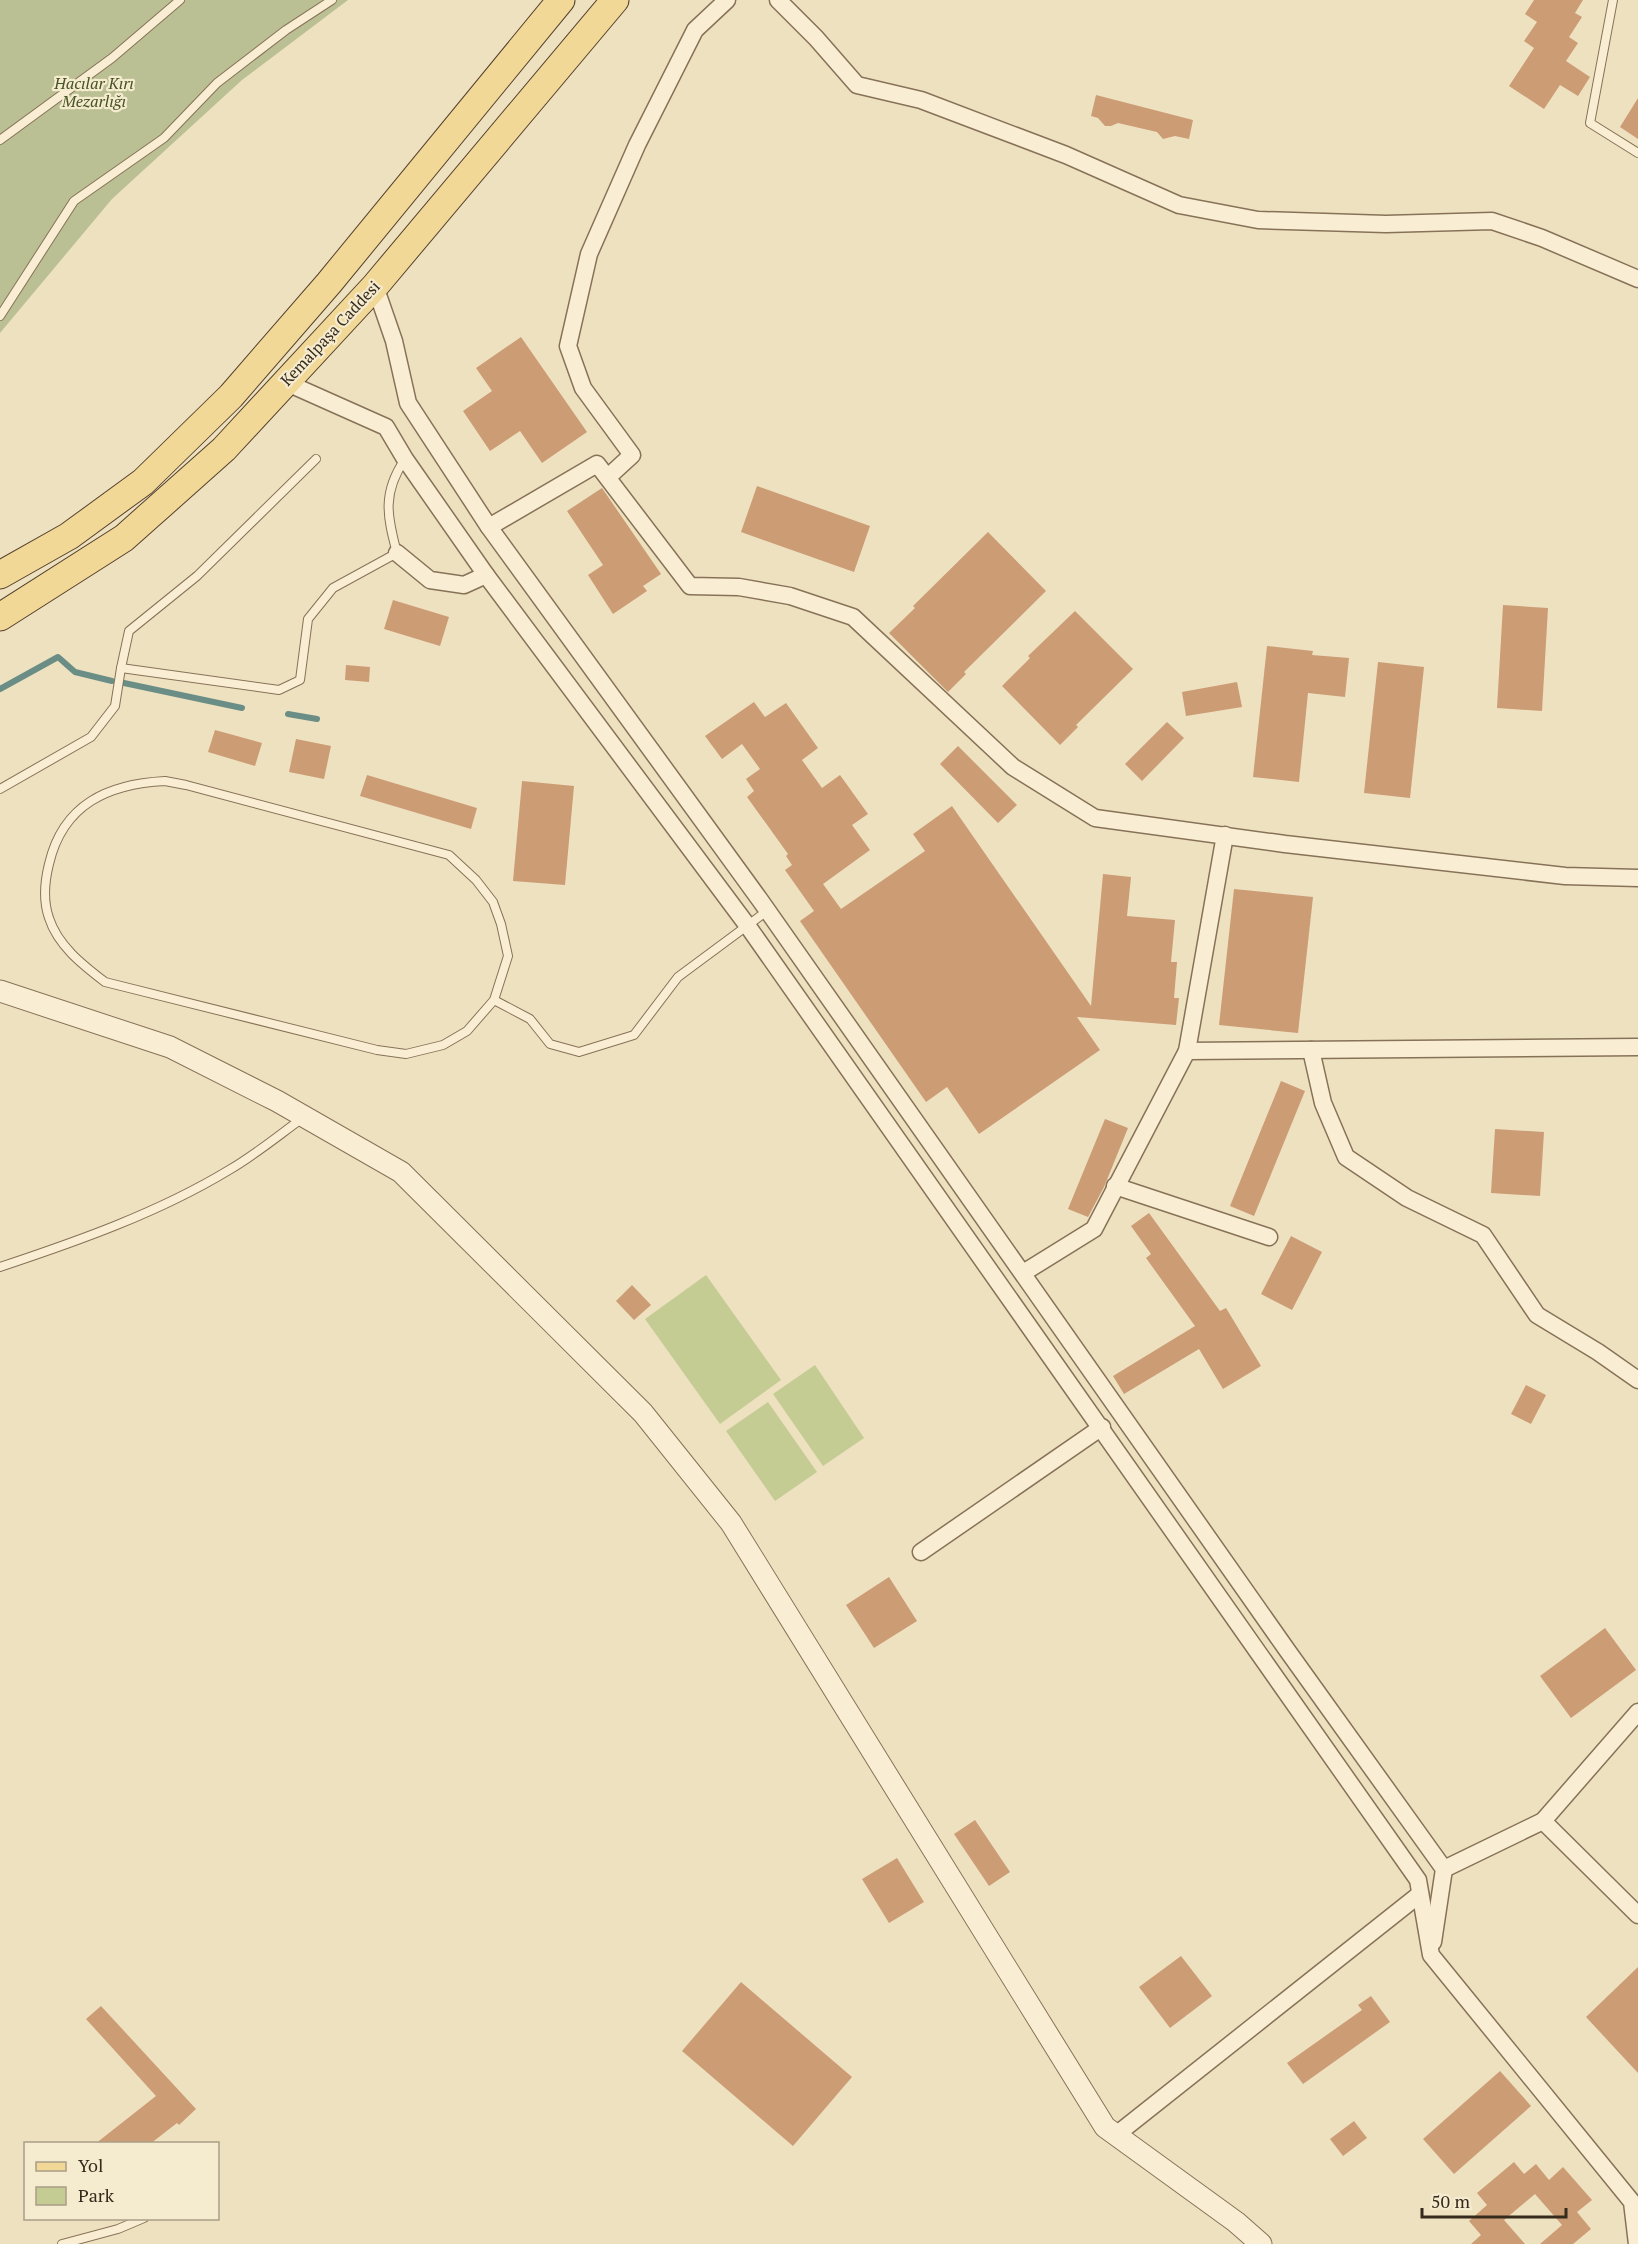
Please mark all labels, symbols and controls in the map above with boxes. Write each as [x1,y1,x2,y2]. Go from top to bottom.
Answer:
park label: Hacılar Kırı Mezarlığı [53,72,134,112]
street label: Kemalpaşa Caddesi [275,275,385,390]
legend [24,2142,219,2220]
text: Yol [78,2153,103,2177]
scale bar [1422,2181,1566,2219]
text: Park [78,2183,115,2207]
text: 50 m [1431,2189,1471,2213]

